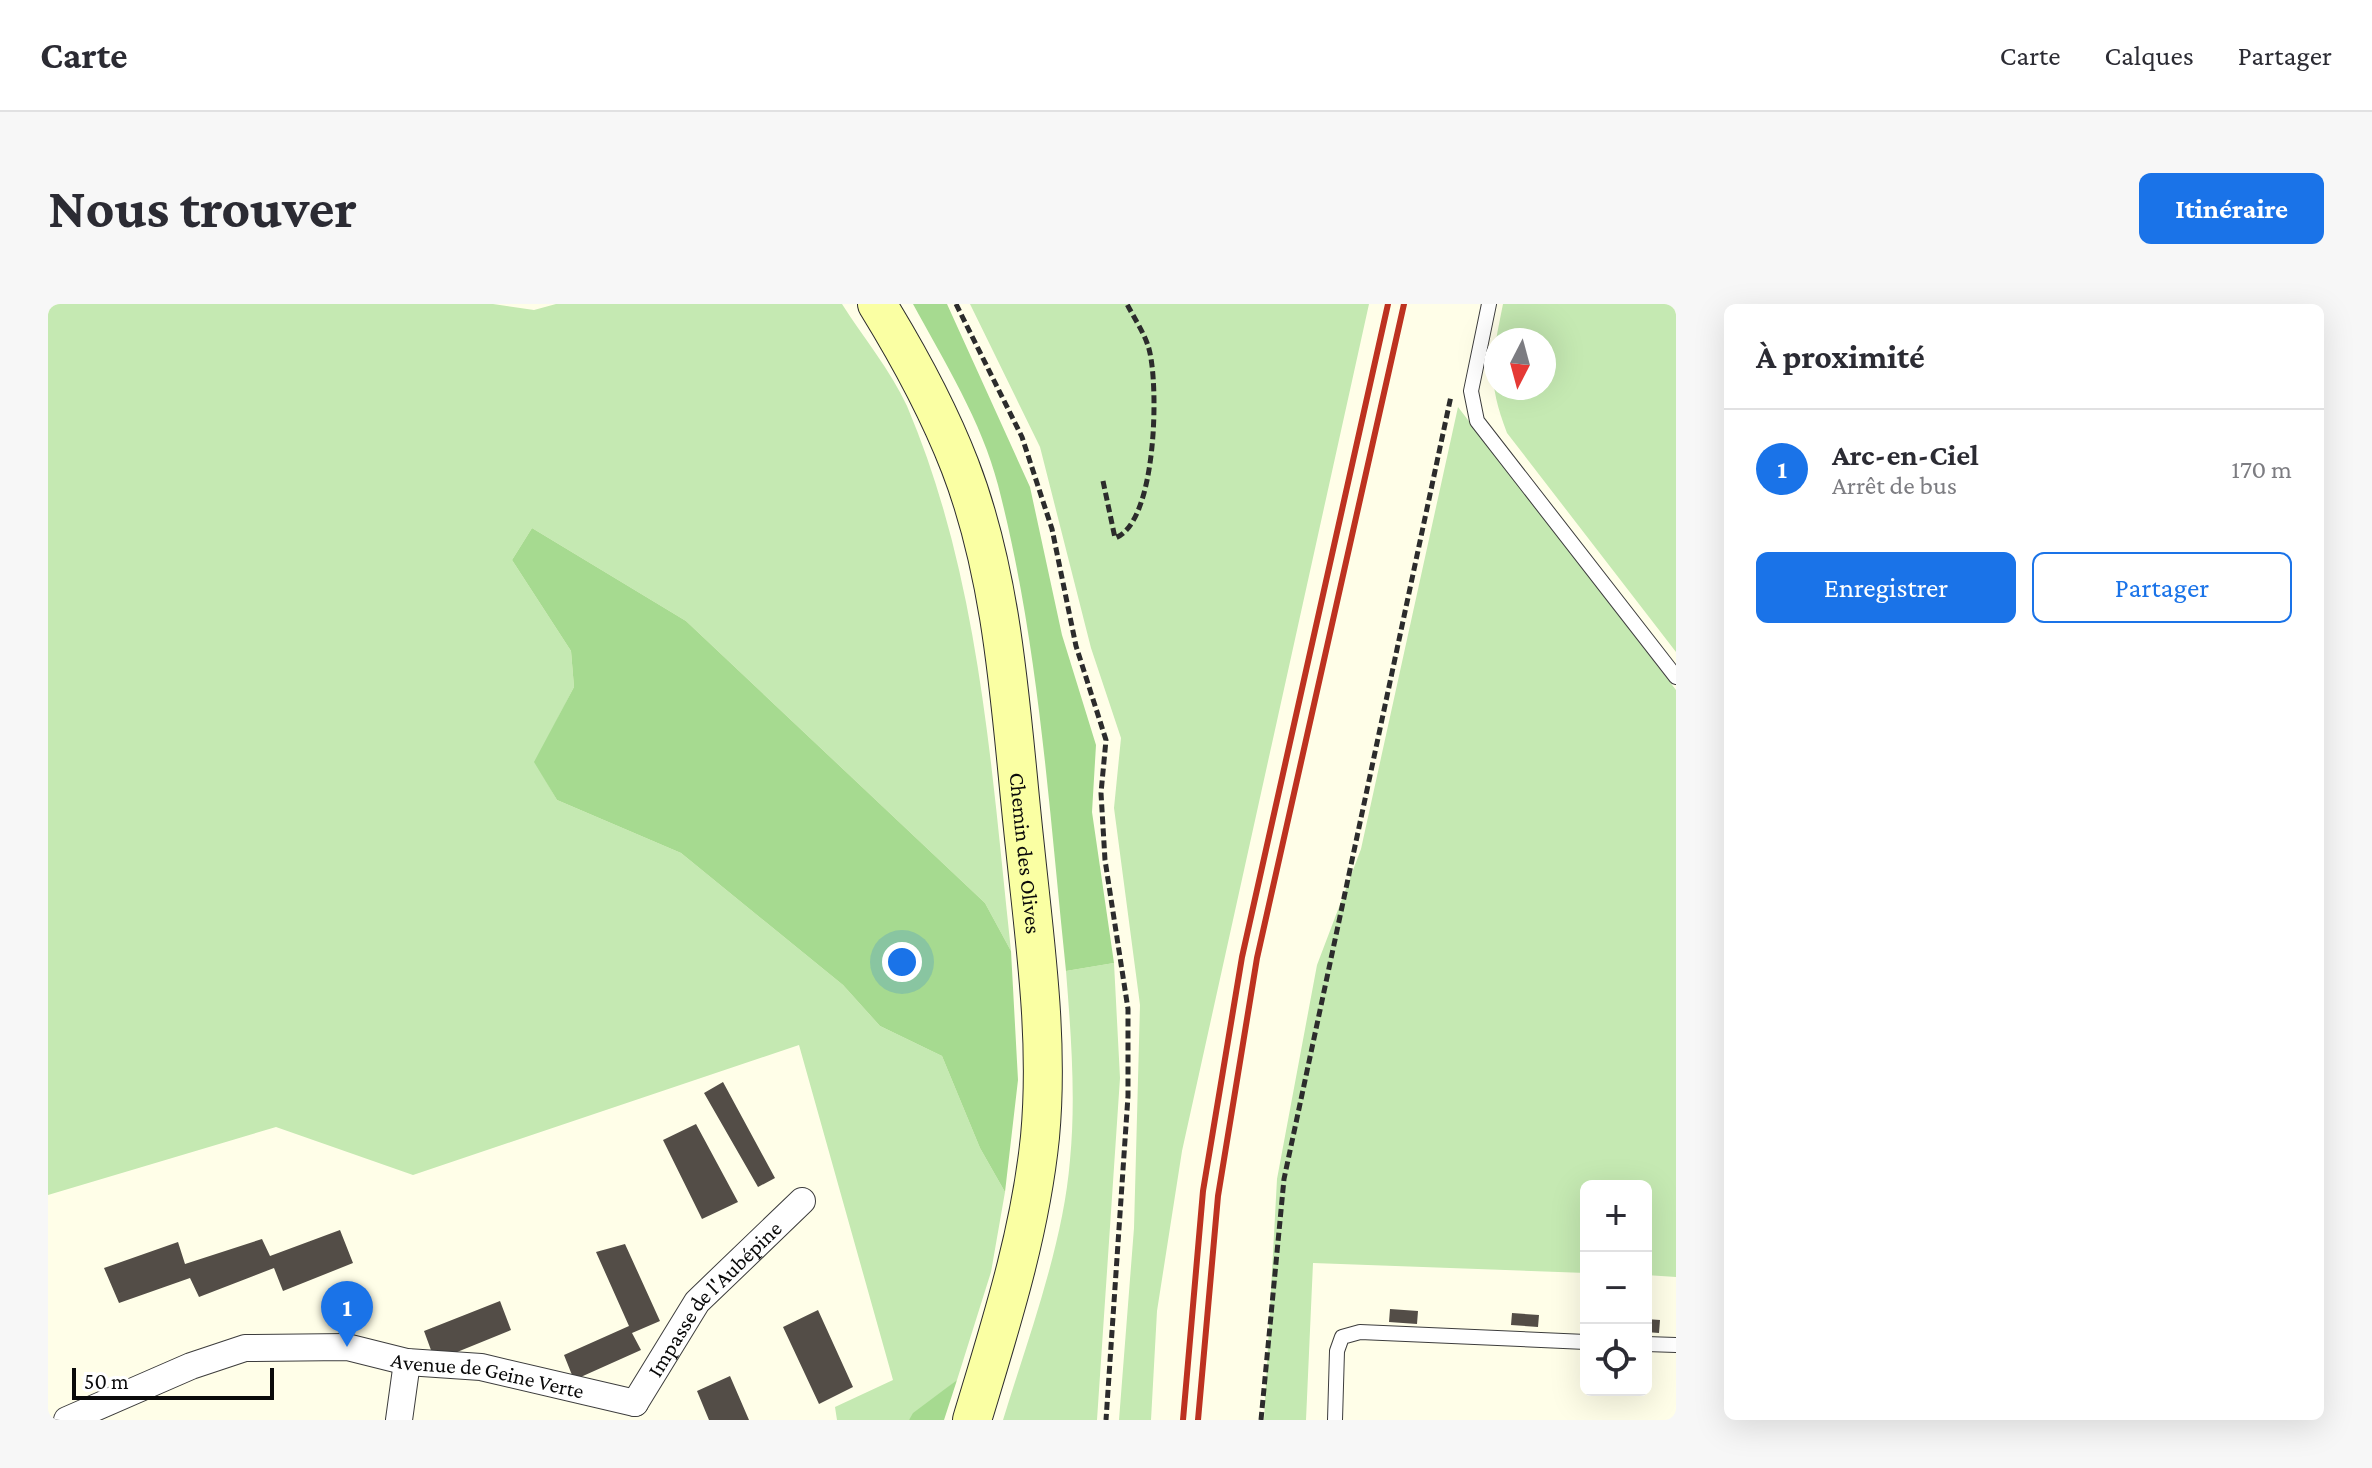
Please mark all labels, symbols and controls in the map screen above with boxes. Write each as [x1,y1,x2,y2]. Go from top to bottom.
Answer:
text: Carte [40,34,128,76]
text: Carte [2000,40,2061,71]
text: Calques [2105,40,2194,71]
text: Partager [2238,40,2332,71]
button: Itinéraire [2139,173,2324,244]
text: Nous trouver [48,177,357,239]
north arrow [1484,328,1556,400]
text: À proximité [1756,338,1925,375]
text: Arc-en-Ciel [1832,438,1979,471]
text: 1 [1777,455,1787,484]
text: 170 m [2231,455,2292,484]
text: Arrêt de bus [1832,471,1957,500]
button: Enregistrer [1756,552,2016,623]
button: Partager [2032,552,2292,623]
street label: Chemin des Olives [1005,771,1047,935]
your location [882,942,922,982]
map controls [1580,1180,1652,1396]
button: + [1580,1180,1652,1252]
street label: Impasse de l'Aubépine [642,1215,786,1381]
button: − [1580,1252,1652,1324]
pin: 1 [321,1281,373,1347]
button: locate [1580,1324,1652,1396]
street label: Avenue de Geine Verte [389,1346,587,1403]
scale bar [72,1364,274,1400]
text: 50 m [84,1369,129,1394]

